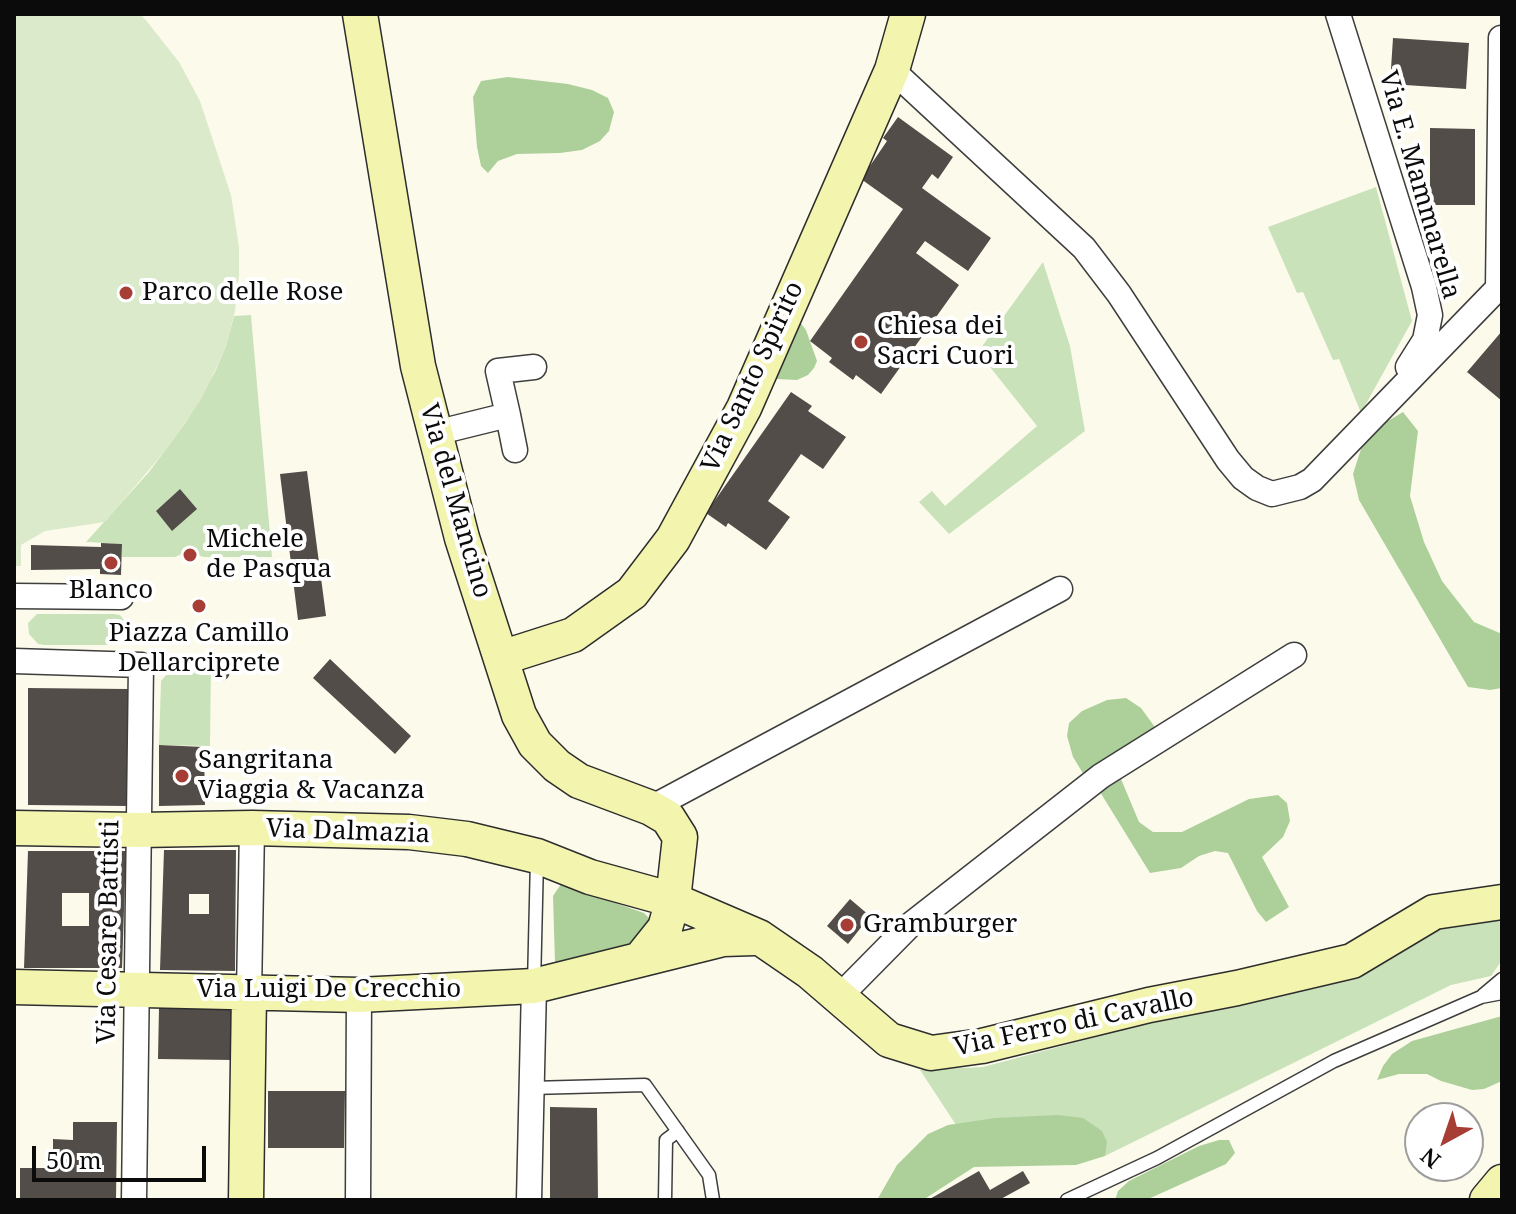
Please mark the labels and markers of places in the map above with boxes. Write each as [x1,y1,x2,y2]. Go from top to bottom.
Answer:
place label: Parco delle Rose [142,277,343,309]
marker: Parco delle Rose [117,284,135,302]
place label: Chiesa dei Sacri Cuori [877,311,1014,372]
marker: Chiesa dei Sacri Cuori [852,333,870,351]
place label: Michele de Pasqua [206,524,332,586]
marker: Michele de Pasqua [181,546,199,564]
marker: Blanco [102,554,120,572]
place label: Blanco [69,575,153,607]
marker: Piazza Camillo Dellarciprete [190,597,208,615]
place label: Piazza Camillo Dellarciprete [108,618,290,680]
place label: Sangritana Viaggia & Vacanza [198,745,425,806]
marker: Sangritana Viaggia & Vacanza [173,767,191,785]
place label: Gramburger [863,909,1017,941]
marker: Gramburger [838,916,856,934]

